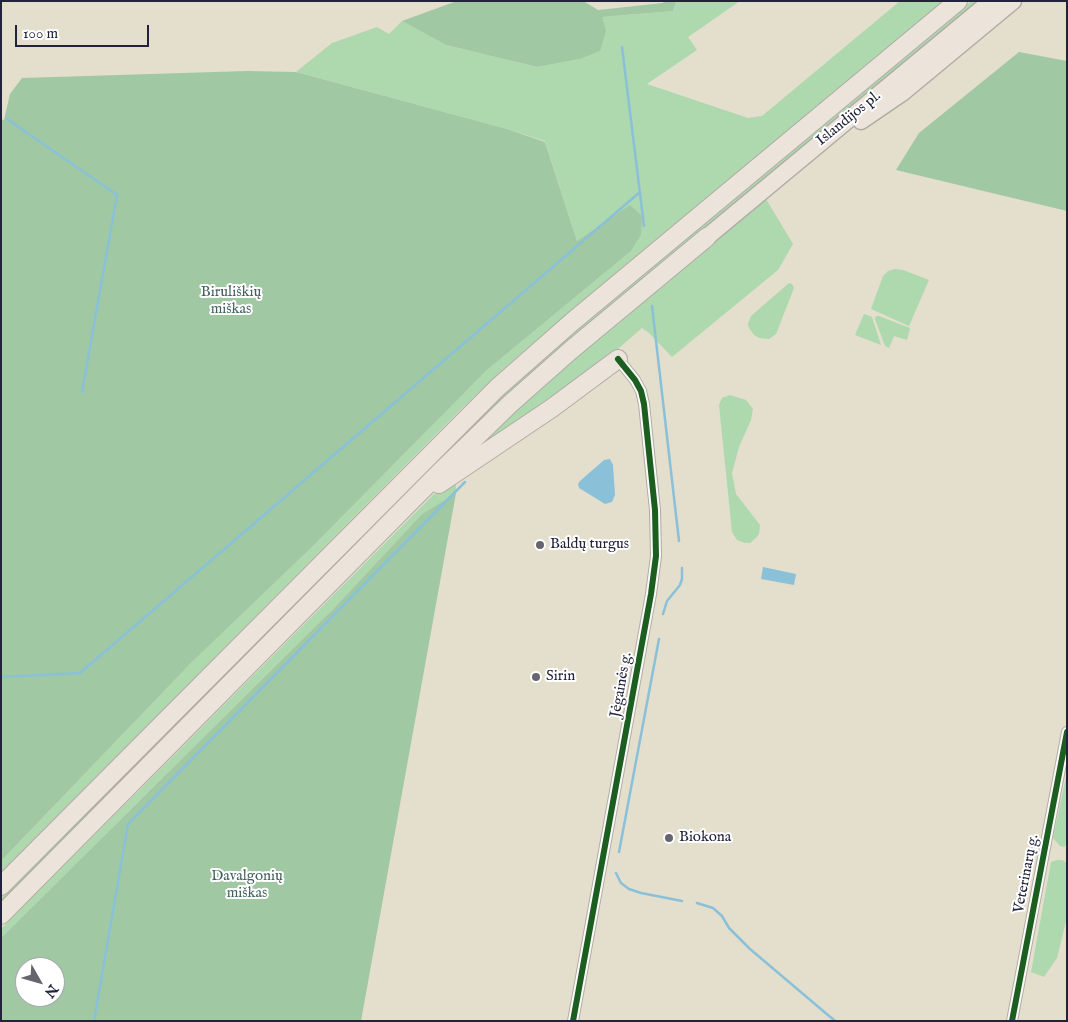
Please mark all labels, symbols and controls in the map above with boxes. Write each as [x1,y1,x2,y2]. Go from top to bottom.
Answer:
scale bar [18,15,151,47]
text: 100 m [23,24,58,43]
street label: Islandijos pl. [813,88,885,150]
park label: Biruliškių miškas [201,284,261,319]
place label: Baldų turgus [550,536,629,554]
marker: Baldų turgus [534,539,546,551]
street label: Jėgainės g. [607,651,637,719]
place label: Sirin [546,668,575,686]
marker: Sirin [530,671,542,683]
place label: Biokona [679,829,731,847]
marker: Biokona [663,832,675,844]
street label: Veterinarų g. [1011,833,1043,915]
park label: Davalgonių miškas [211,868,283,903]
north arrow [15,957,65,1007]
text: N [40,980,62,1001]

